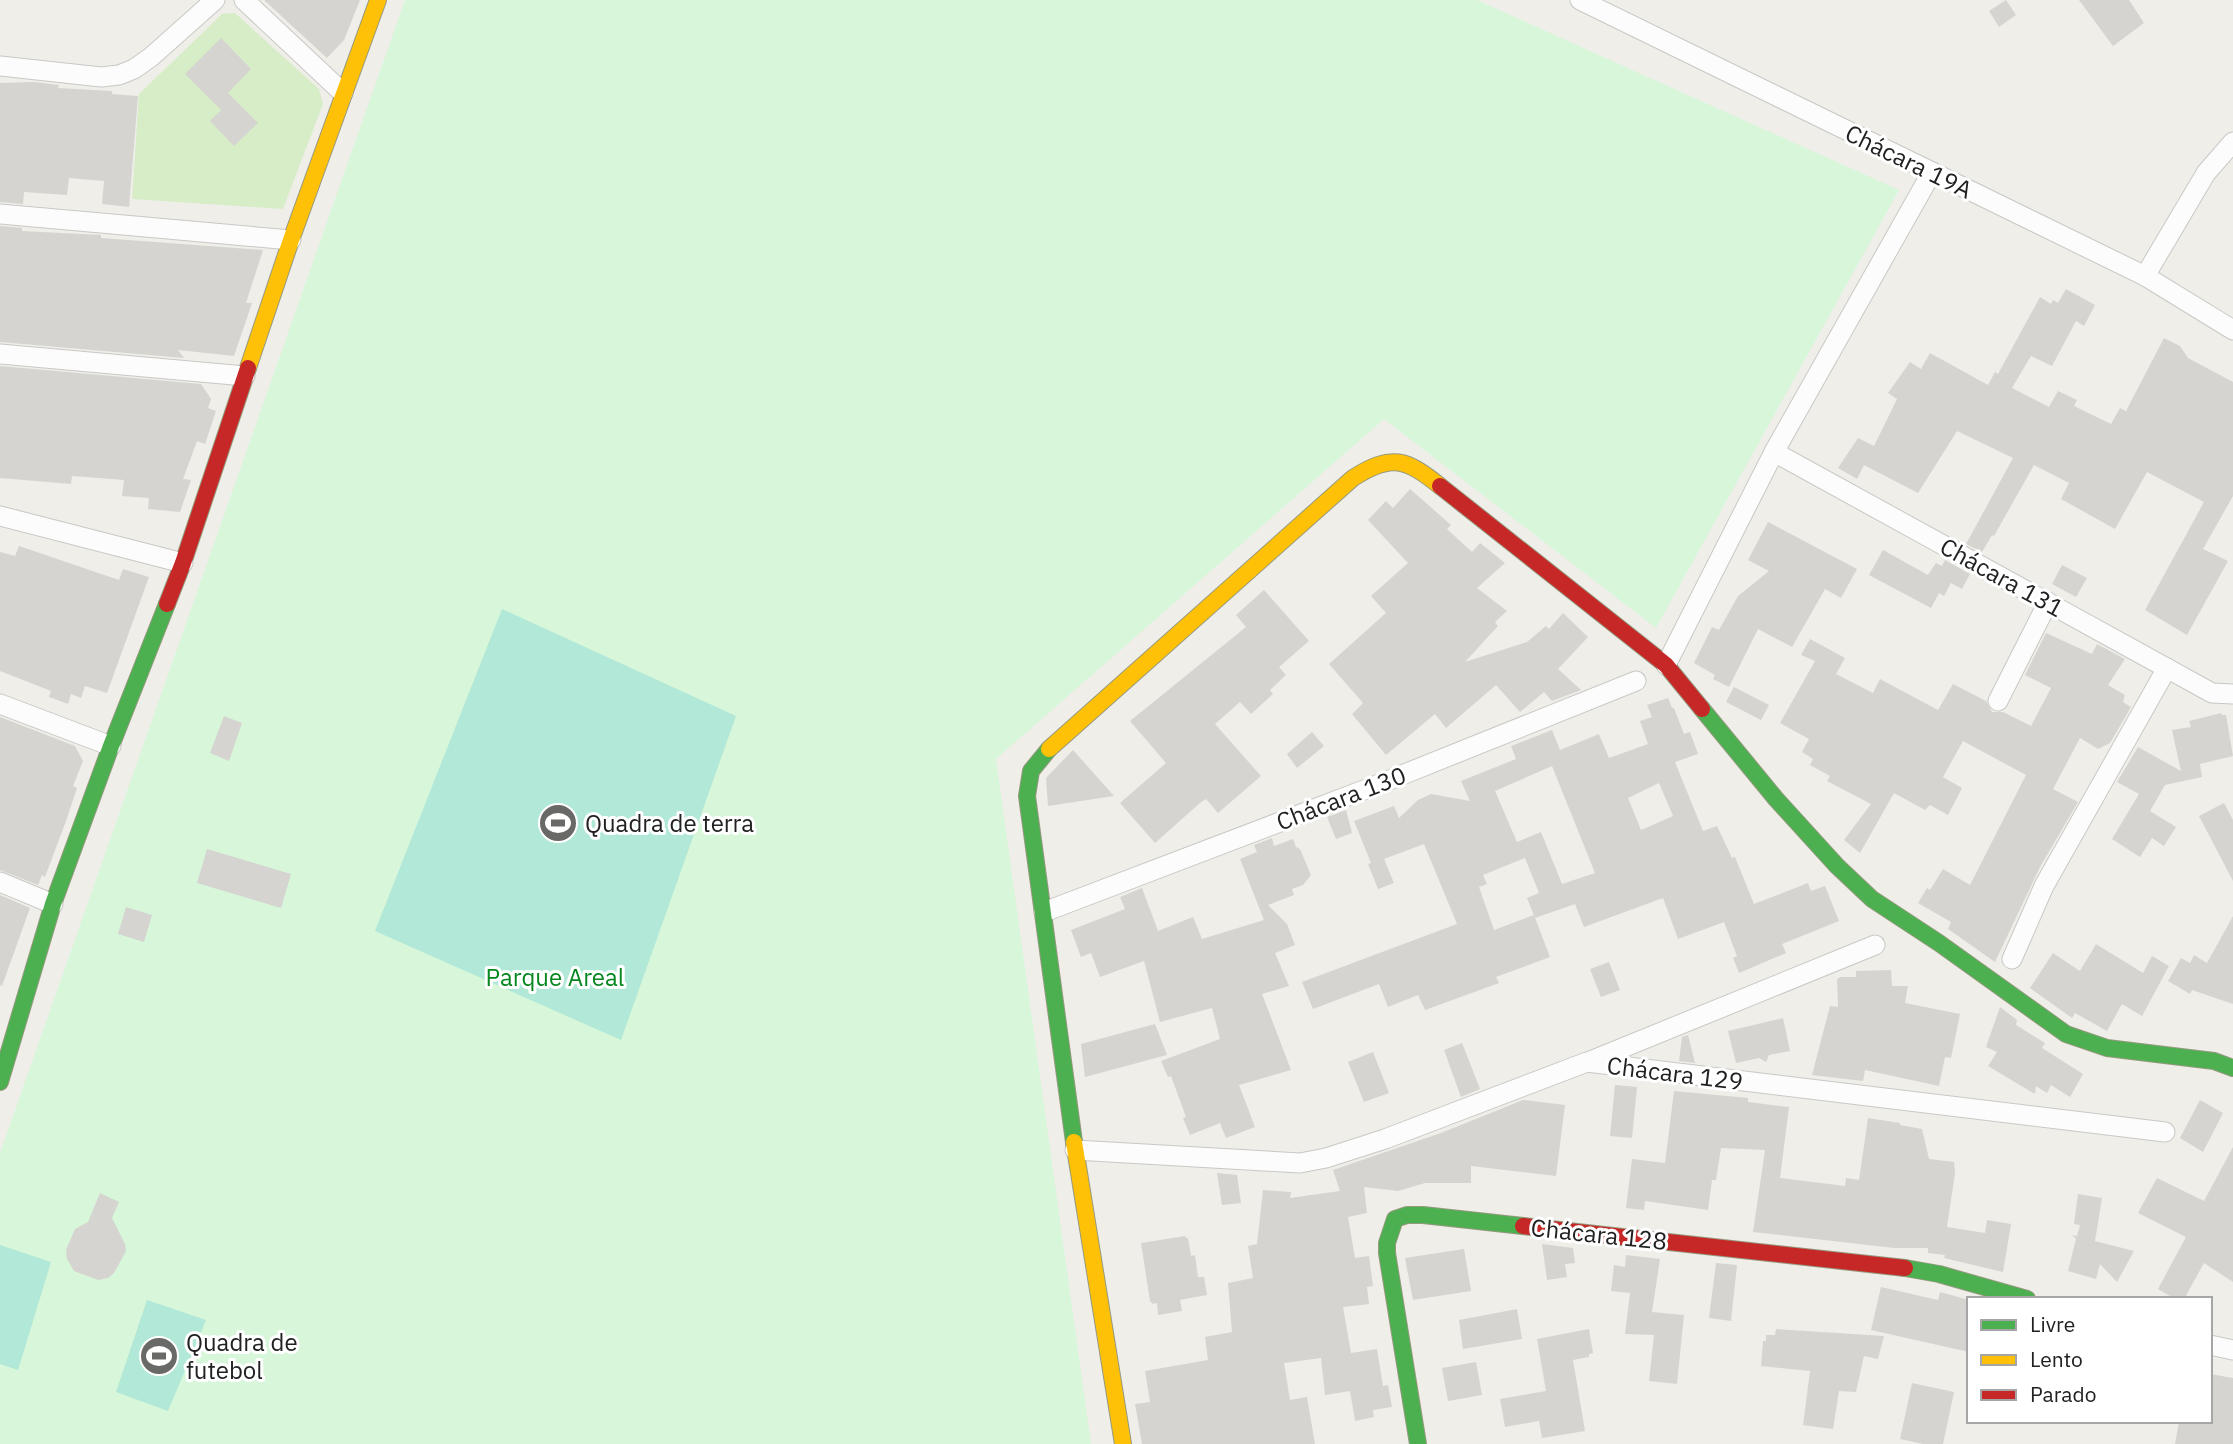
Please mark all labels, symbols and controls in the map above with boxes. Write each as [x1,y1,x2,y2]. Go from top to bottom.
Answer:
street label: Chácara 19A [1840,116,1978,206]
street label: Chácara 131 [1934,530,2070,624]
street label: Chácara 130 [1271,759,1411,837]
sports icon: Quadra de terra [537,802,579,844]
place label: Quadra de terra [585,807,754,839]
park label: Parque Areal [486,961,624,993]
street label: Chácara 129 [1605,1049,1745,1097]
street label: Chácara 128 [1529,1211,1669,1257]
legend [1967,1297,2212,1423]
text: Livre [2030,1310,2075,1338]
place label: Quadra de futebol [186,1326,298,1386]
sports icon: Quadra de futebol [138,1335,180,1377]
text: Lento [2030,1345,2083,1373]
text: Parado [2030,1380,2097,1408]

